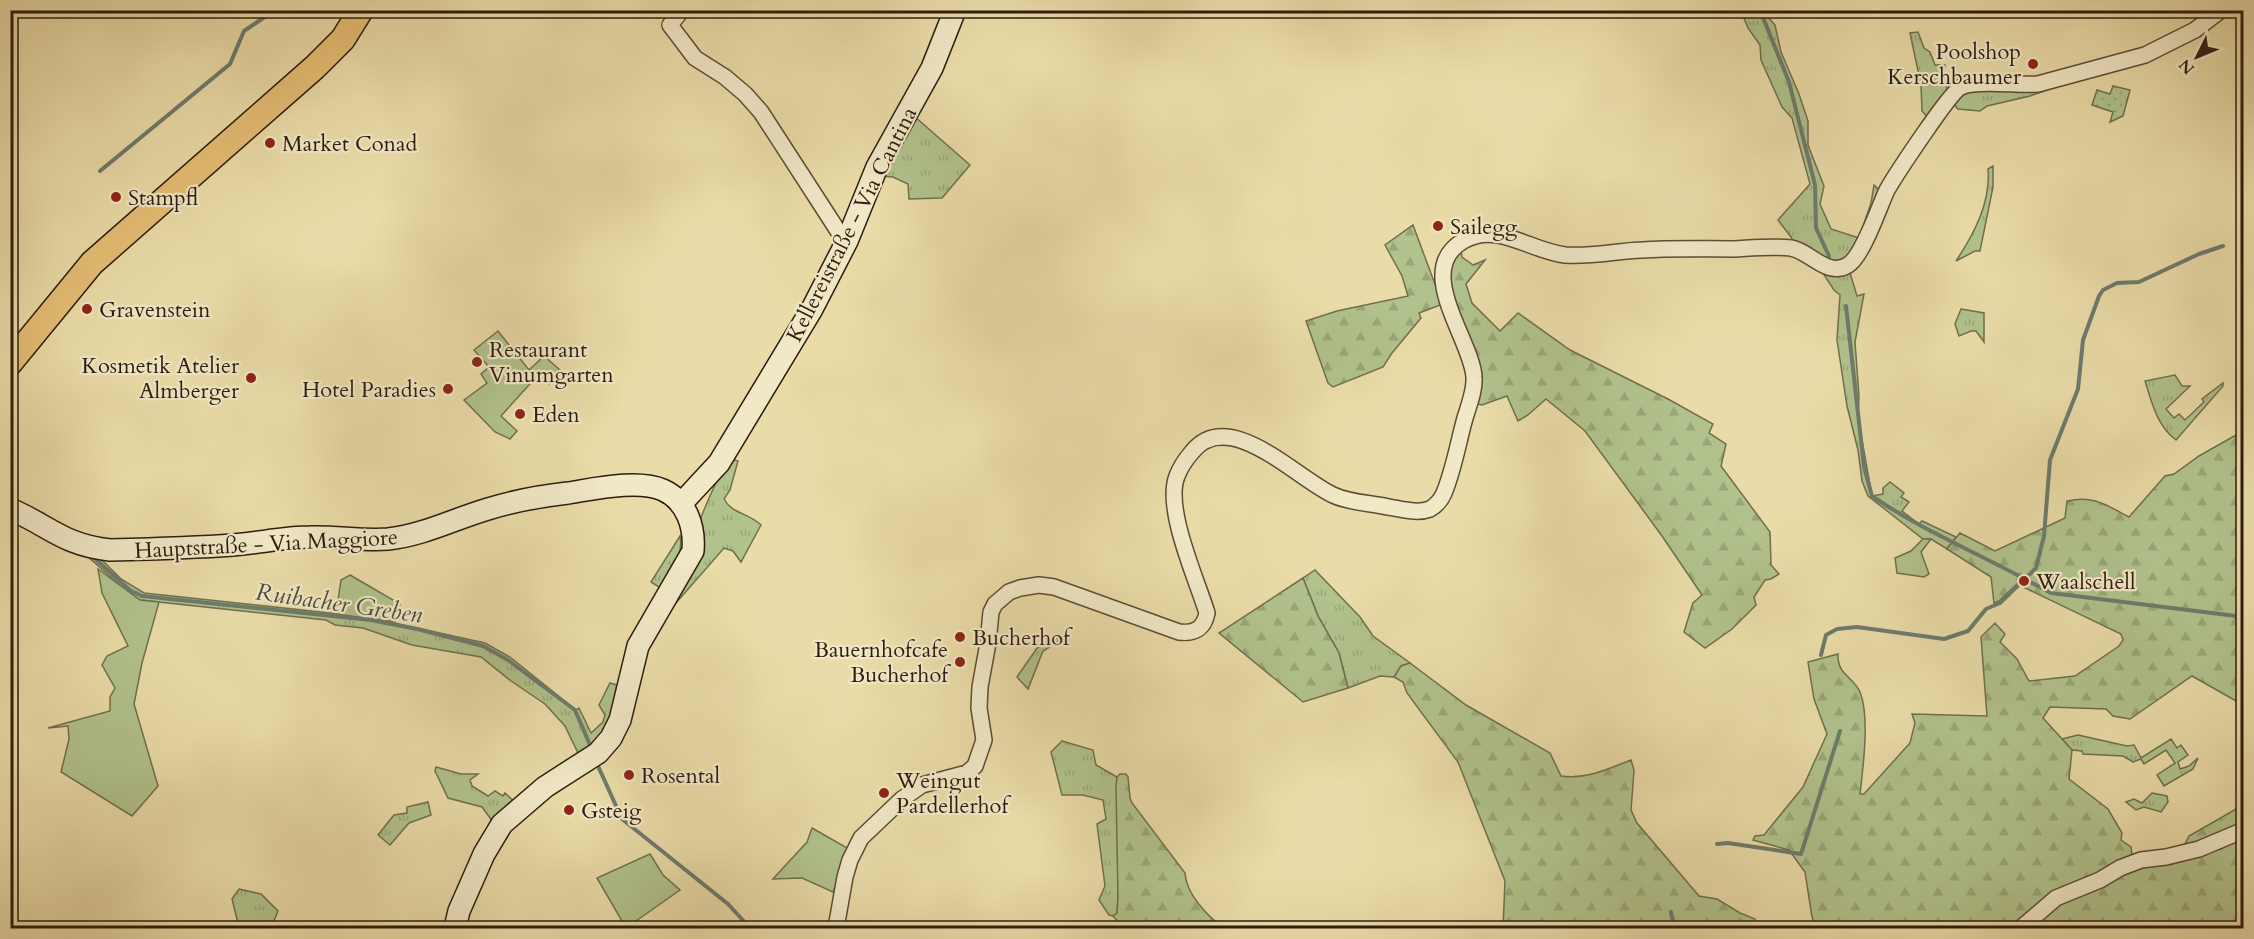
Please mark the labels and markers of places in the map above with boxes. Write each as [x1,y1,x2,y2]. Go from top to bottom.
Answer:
place label: Poolshop Kerschbaumer [1887,37,2022,92]
marker: Poolshop Kerschbaumer [2026,57,2040,71]
place label: Market Conad [282,129,418,159]
marker: Market Conad [263,136,277,150]
place label: Stampfl [128,183,199,213]
marker: Stampfl [109,190,123,204]
place label: Sailegg [1450,212,1518,242]
marker: Sailegg [1431,219,1445,233]
place label: Gravenstein [99,295,211,325]
marker: Gravenstein [80,302,94,316]
place label: Restaurant Vinumgarten [489,335,614,390]
place label: Kosmetik Atelier Almberger [82,351,240,406]
marker: Restaurant Vinumgarten [470,355,484,369]
marker: Kosmetik Atelier Almberger [244,371,258,385]
place label: Hotel Paradies [302,375,436,405]
marker: Hotel Paradies [441,382,455,396]
place label: Eden [532,400,580,430]
marker: Eden [513,407,527,421]
place label: Waalschell [2035,567,2136,597]
marker: Waalschell [2017,574,2031,588]
place label: Bucherhof [972,623,1073,653]
marker: Bucherhof [953,630,967,644]
place label: Bauernhofcafe Bucherhof [814,635,951,690]
marker: Bauernhofcafe Bucherhof [953,655,967,669]
place label: Rosental [641,761,720,791]
place label: Weingut Pardellerhof [895,766,1011,821]
marker: Rosental [622,768,636,782]
marker: Weingut Pardellerhof [877,786,891,800]
place label: Gsteig [581,796,642,826]
marker: Gsteig [562,803,576,817]

